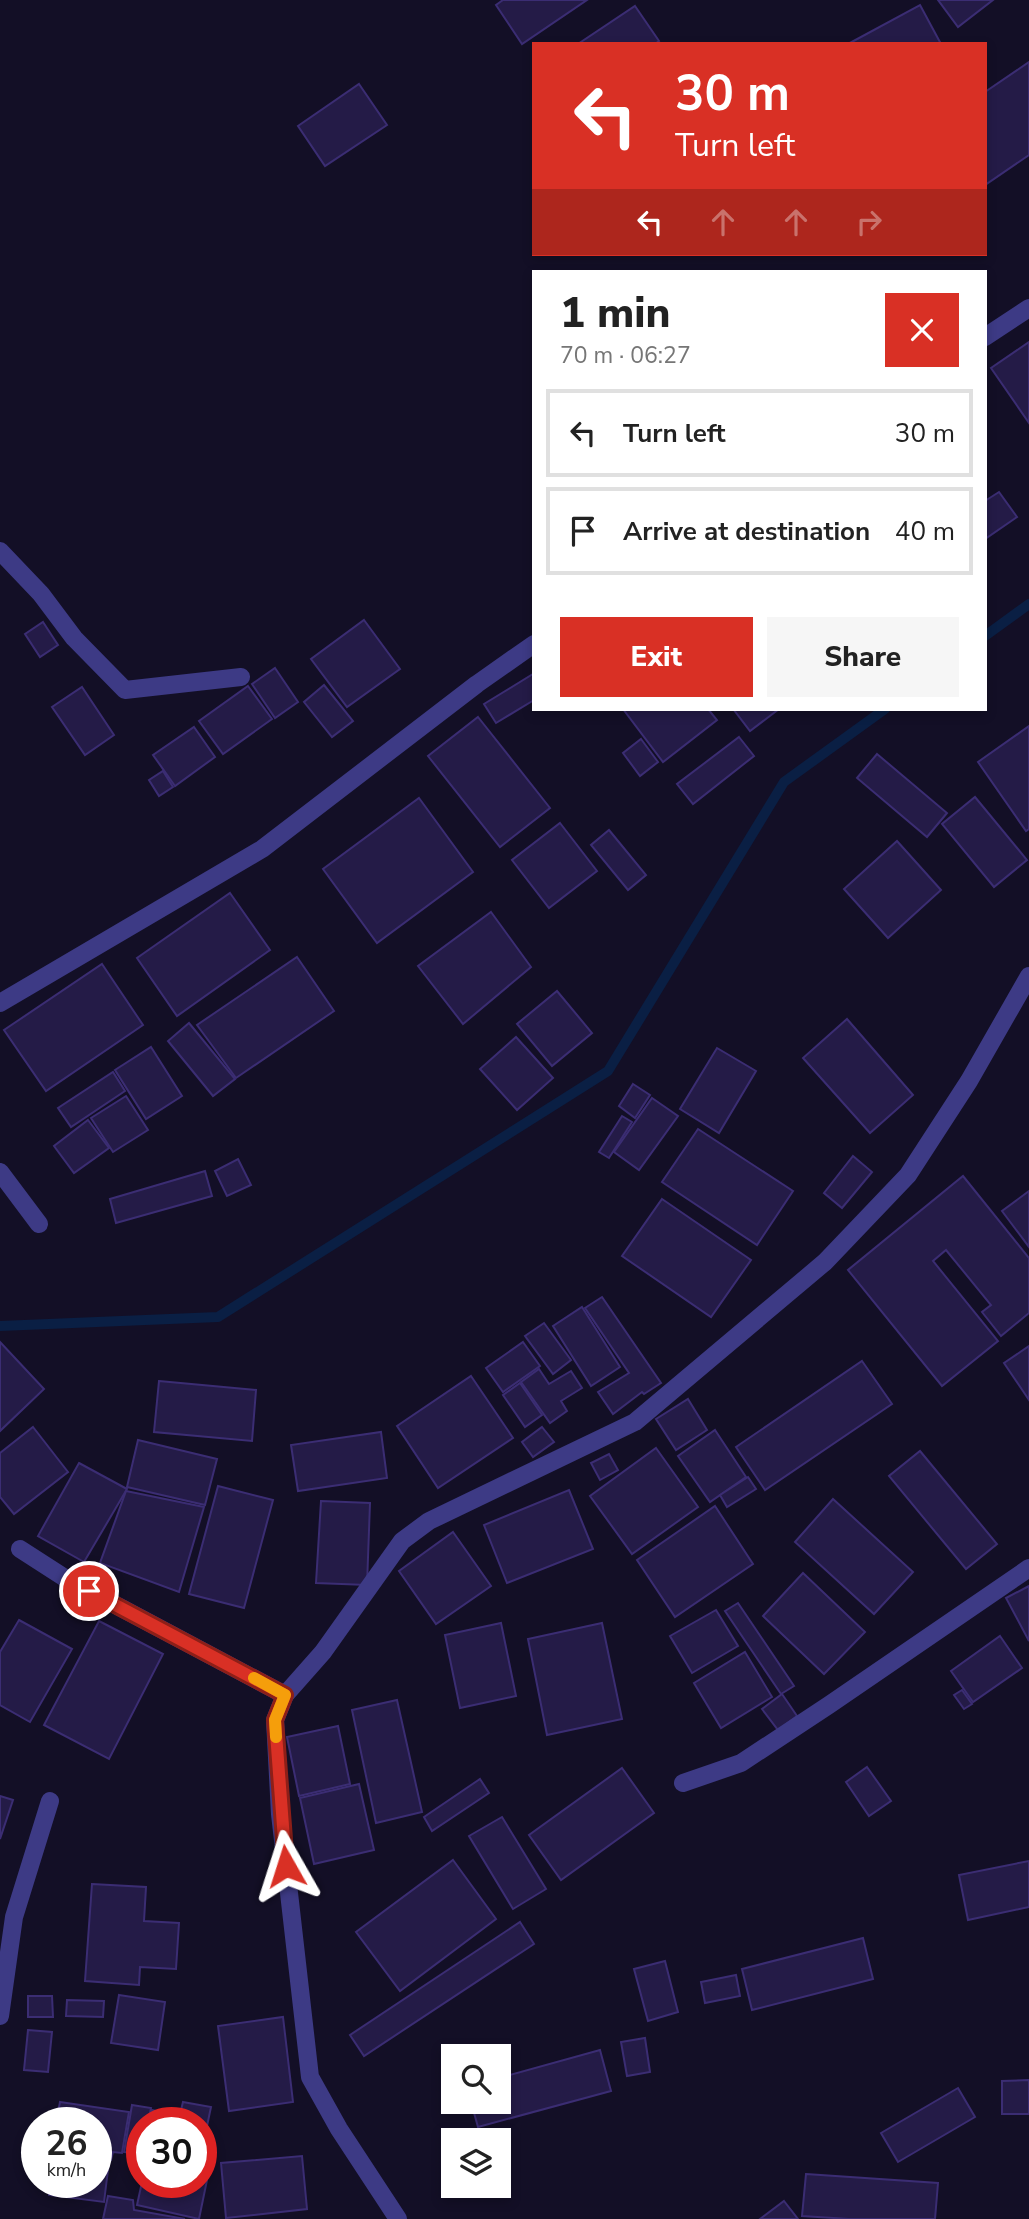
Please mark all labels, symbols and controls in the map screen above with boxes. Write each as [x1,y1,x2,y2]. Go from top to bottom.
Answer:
text: 30 m [675,60,790,127]
icon: left [560,70,651,161]
text: Turn left [675,124,795,167]
icon: left [631,203,669,241]
icon: ahead [704,203,742,241]
icon: ahead [777,203,815,241]
icon: right [850,203,888,241]
text: 1 min [560,285,670,342]
button: close [885,293,959,367]
text: 70 m · 06:27 [560,340,691,371]
icon: left [564,414,602,452]
text: Turn left [623,416,726,451]
text: 30 m [895,416,955,451]
icon: arrive [564,512,602,550]
text: Arrive at destination [623,514,870,549]
text: 40 m [895,514,955,549]
button: Exit [560,617,753,697]
button: Share [767,617,959,697]
pin [59,1561,119,1621]
icon: arrive [70,1572,108,1610]
position arrow [249,1829,323,1903]
map controls [441,2044,511,2198]
button: search [441,2044,511,2114]
speed limit sign: 30 [126,2107,217,2198]
text: 26 [45,2120,88,2167]
button: layers [441,2128,511,2198]
text: km/h [47,2158,86,2182]

